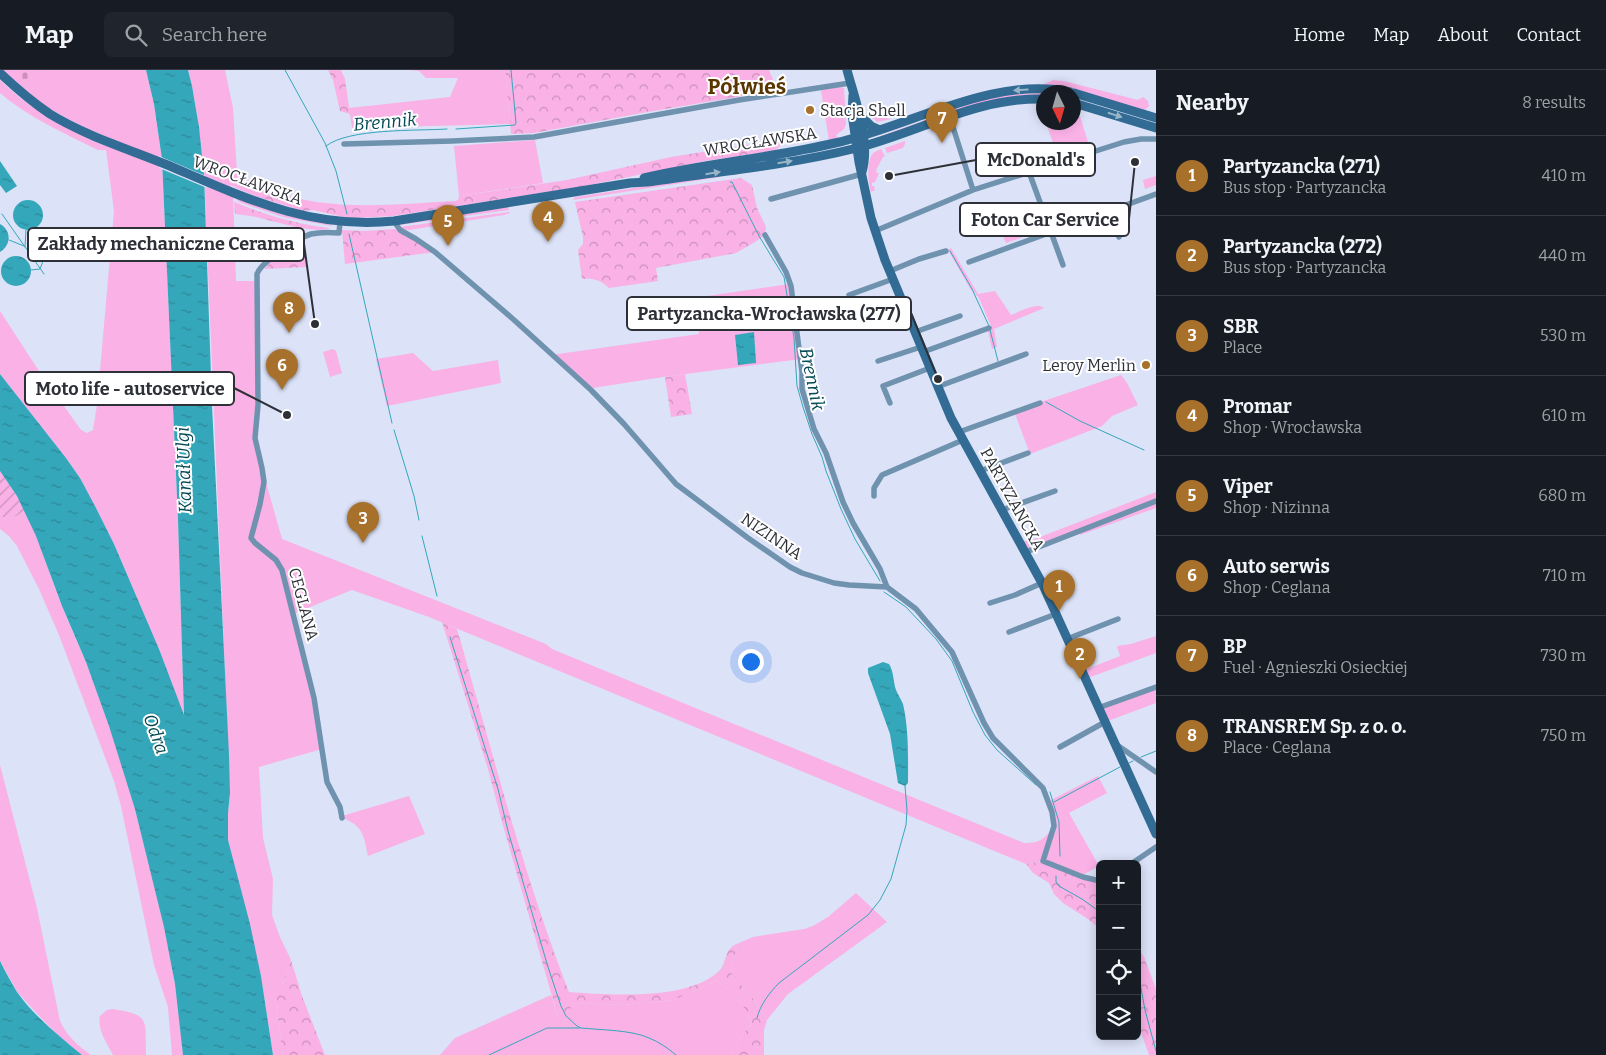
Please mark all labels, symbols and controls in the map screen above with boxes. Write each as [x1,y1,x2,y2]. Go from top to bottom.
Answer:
search box [104,12,454,57]
text: Map [25,21,74,49]
icon: search [122,21,150,49]
text: Search here [162,23,267,46]
text: Home [1294,24,1345,46]
text: Map [1373,24,1409,46]
text: About [1437,24,1488,46]
text: Contact [1516,24,1581,46]
district label: Półwieś [708,74,786,100]
north arrow [1036,85,1081,130]
one-way arrow [1013,86,1029,94]
text: Nearby [1176,90,1249,116]
text: 8 results [1522,93,1586,112]
place label: Stacja Shell [820,101,906,120]
pin: 7 [926,102,958,143]
marker: Stacja Shell [804,104,816,116]
water label: Brennik [352,108,418,136]
one-way arrow [1108,112,1123,120]
street label: WROCŁAWSKA [702,123,819,160]
callout: McDonald's [976,143,1095,176]
text: McDonald's [987,149,1085,171]
street label: WROCŁAWSKA [191,152,306,209]
text: Partyzancka (271) [1223,155,1380,178]
one-way arrow [777,158,793,166]
text: 1 [1189,166,1195,185]
text: 410 m [1541,166,1586,185]
one-way arrow [705,169,721,177]
text: Bus stop · Partyzancka [1223,178,1386,197]
pin: 4 [532,201,564,242]
callout: Foton Car Service [960,203,1129,236]
pin: 5 [432,205,464,246]
text: Foton Car Service [971,209,1119,231]
callout: Zakłady mechaniczne Cerama [28,228,304,261]
text: Zakłady mechaniczne Cerama [38,233,294,255]
text: Partyzancka (272) [1223,235,1382,258]
text: 2 [1187,246,1197,265]
text: 440 m [1539,246,1586,265]
text: Bus stop · Partyzancka [1223,258,1386,277]
pin: 8 [273,292,305,333]
callout: Partyzancka-Wrocławska (277) [627,297,911,330]
text: Partyzancka-Wrocławska (277) [637,303,901,325]
text: SBR [1223,315,1259,338]
text: 3 [1187,326,1197,345]
text: 530 m [1540,326,1586,345]
text: Place [1223,338,1262,357]
water label: Brennik [795,345,829,413]
pin: 6 [266,349,298,390]
place label: Leroy Merlin [1042,356,1136,375]
marker: Leroy Merlin [1140,359,1152,371]
callout: Moto life - autoservice [25,372,234,405]
text: Moto life - autoservice [35,378,225,400]
text: Promar [1223,395,1292,418]
text: 4 [1187,406,1197,425]
text: 610 m [1542,406,1586,425]
text: Shop · Wrocławska [1223,418,1362,437]
water label: Kanał Ulgi [171,426,197,514]
street label: PARTYZANCKA [977,445,1049,554]
text: Viper [1223,475,1273,498]
text: 5 [1188,486,1196,505]
text: 680 m [1538,486,1586,505]
text: Shop · Nizinna [1223,498,1330,517]
pin: 3 [347,502,379,543]
street label: NIZINNA [738,509,806,564]
text: Auto serwis [1223,555,1330,578]
street label: CEGLANA [285,566,323,643]
text: 6 [1187,566,1197,585]
text: 710 m [1543,566,1586,585]
pin: 1 [1043,570,1075,611]
text: Shop · Ceglana [1223,578,1330,597]
text: BP [1223,635,1246,658]
pin: 2 [1064,638,1096,679]
text: 7 [1188,646,1196,665]
text: 730 m [1540,646,1586,665]
your location [738,649,764,675]
text: Fuel · Agnieszki Osieckiej [1223,658,1408,677]
water label: Odra [139,711,173,757]
text: TRANSREM Sp. z o. o. [1223,715,1406,738]
text: 8 [1187,726,1197,745]
text: 750 m [1541,726,1586,745]
text: Place · Ceglana [1223,738,1331,757]
map controls [1096,860,1141,1040]
button: + [1096,860,1141,905]
button: − [1096,905,1141,950]
button: locate [1096,950,1141,995]
button: layers [1096,995,1141,1040]

